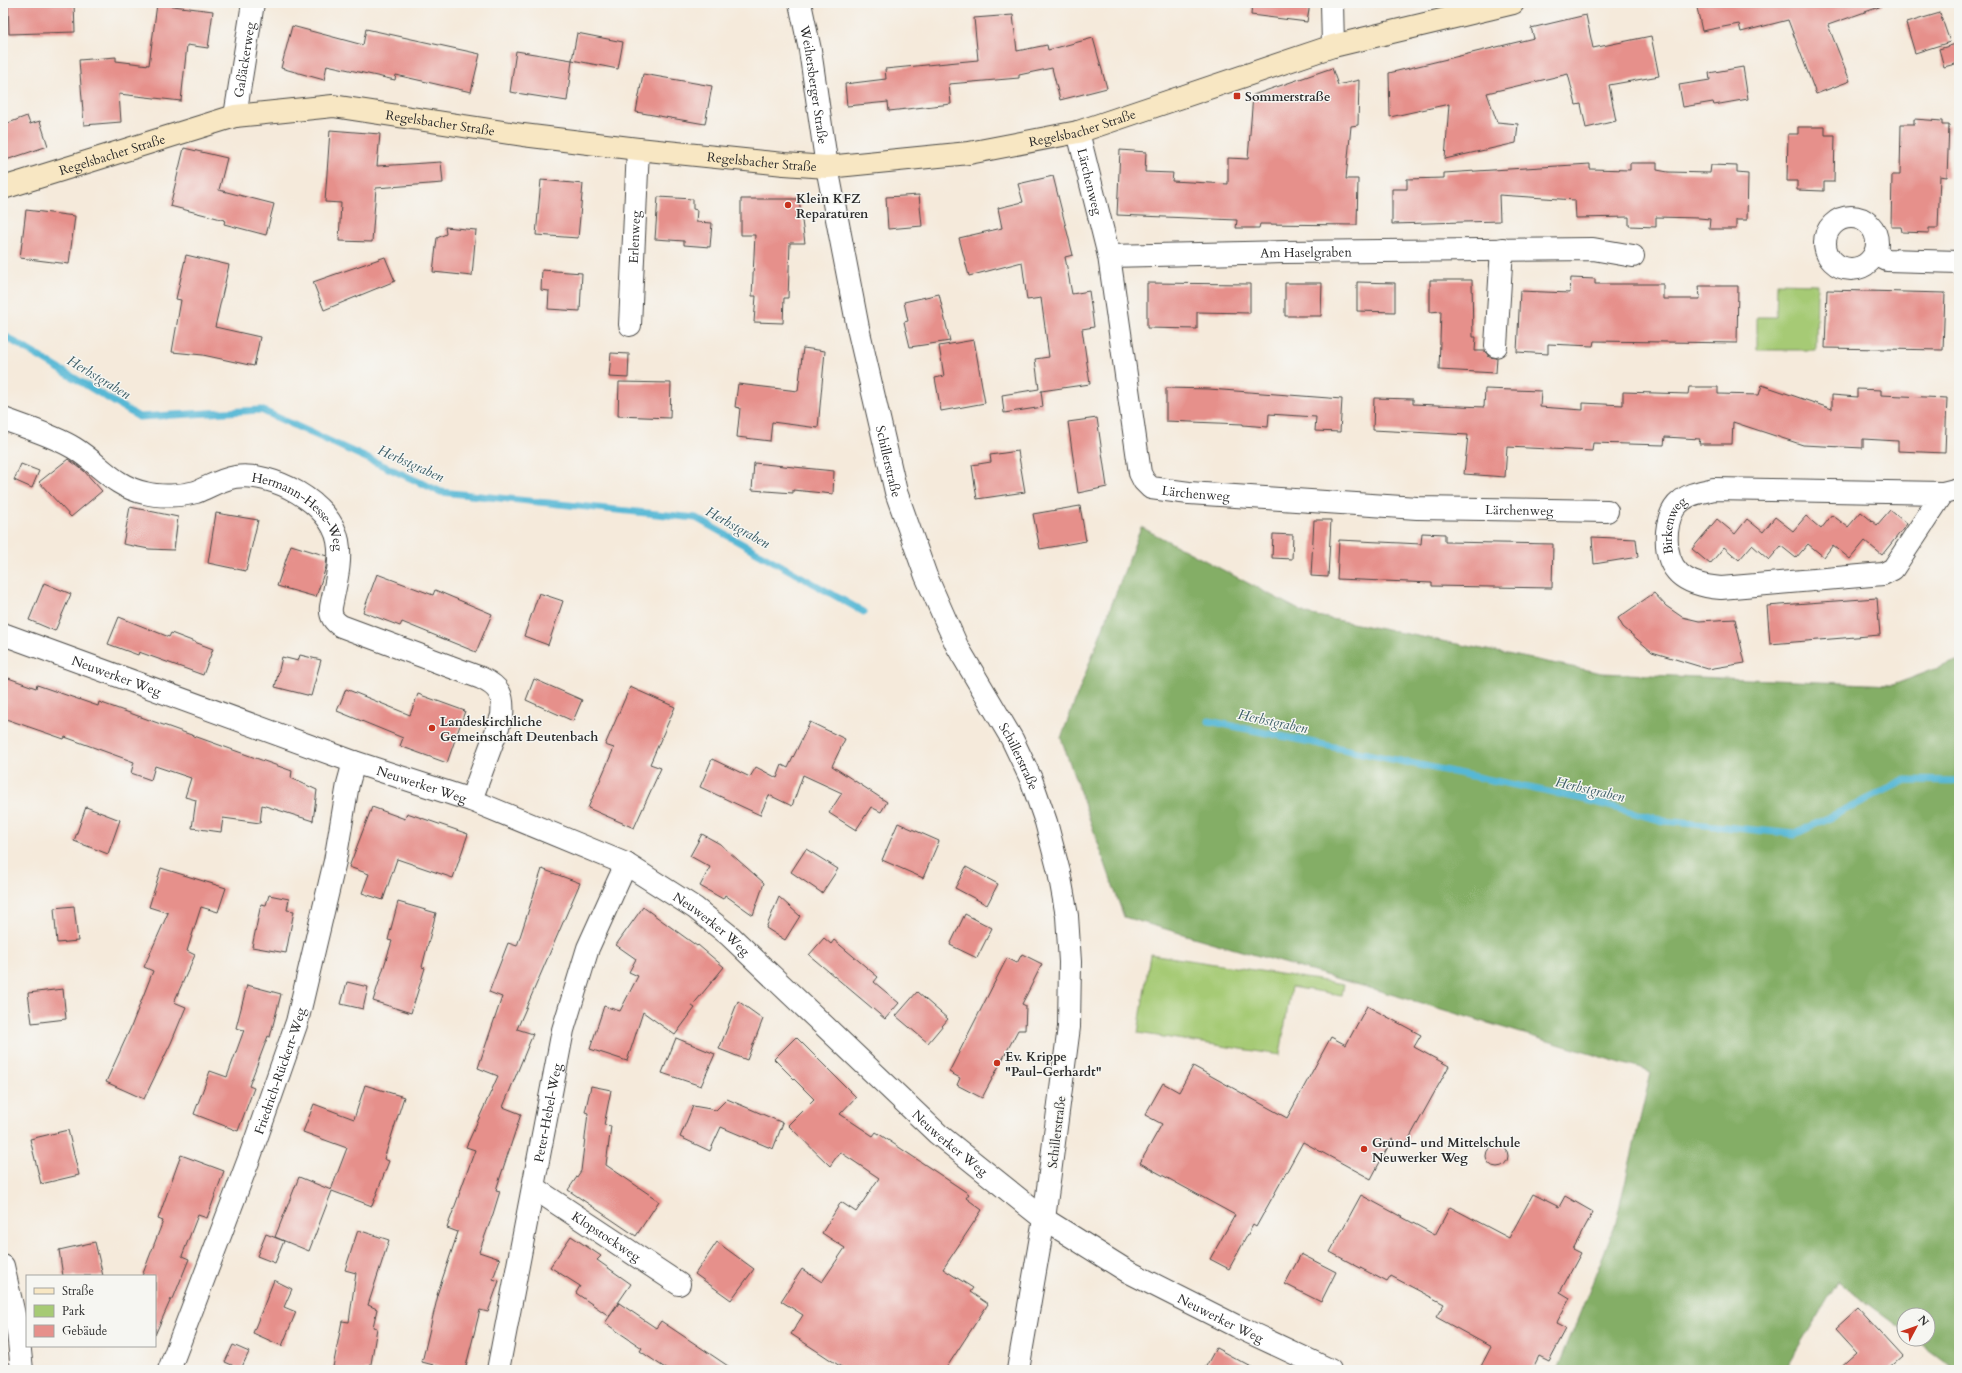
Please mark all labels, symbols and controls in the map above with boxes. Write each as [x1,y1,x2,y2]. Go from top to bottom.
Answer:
street label: Gaßäckerweg [230,20,260,99]
street label: Weihersberger Straße [795,23,832,145]
place label: Sommerstraße [1245,88,1330,106]
marker: Sommerstraße [1232,91,1242,101]
street label: Regelsbacher Straße [1027,105,1138,151]
street label: Regelsbacher Straße [384,106,496,141]
street label: Regelsbacher Straße [57,130,168,180]
street label: Lärchenweg [1072,146,1107,218]
street label: Regelsbacher Straße [706,148,817,176]
place label: Klein KFZ Reparaturen [796,190,869,223]
marker: Klein KFZ Reparaturen [783,200,793,210]
street label: Erlenweg [625,210,645,264]
street label: Am Haselgraben [1260,243,1353,263]
water label: Herbstgraben [64,351,134,404]
street label: Schillerstraße [871,424,905,500]
water label: Herbstgraben [375,440,447,487]
street label: Hermann-Hesse-Weg [250,469,347,553]
street label: Lärchenweg [1161,481,1231,506]
street label: Birkenweg [1659,492,1691,556]
street label: Lärchenweg [1485,501,1554,520]
water label: Herbstgraben [702,502,773,553]
street label: Neuwerker Weg [69,652,164,701]
water label: Herbstgraben [1236,705,1310,738]
place label: Landeskirchliche Gemeinschaft Deutenbach [440,713,598,746]
street label: Schillerstraße [994,720,1042,793]
marker: Landeskirchliche Gemeinschaft Deutenbach [427,723,437,733]
street label: Neuwerker Weg [374,762,470,808]
water label: Herbstgraben [1553,772,1627,807]
street label: Neuwerker Weg [669,888,754,961]
street label: Friedrich-Rückert-Weg [250,1005,310,1137]
place label: Ev. Krippe "Paul-Gerhardt" [1005,1048,1102,1081]
marker: Ev. Krippe "Paul-Gerhardt" [992,1058,1002,1068]
street label: Peter-Hebel-Weg [530,1061,567,1164]
street label: Schillerstraße [1044,1095,1070,1169]
street label: Neuwerker Weg [908,1106,992,1181]
place label: Grund- und Mittelschule Neuwerker Weg [1372,1134,1520,1167]
marker: Grund- und Mittelschule Neuwerker Weg [1359,1144,1369,1154]
street label: Klopstockweg [568,1208,644,1267]
legend [26,1275,156,1347]
text: Straße [62,1283,94,1299]
street label: Neuwerker Weg [1174,1290,1267,1348]
text: Park [62,1303,86,1319]
north arrow [1896,1307,1936,1347]
text: N [1914,1312,1932,1330]
text: Gebäude [62,1323,107,1339]

